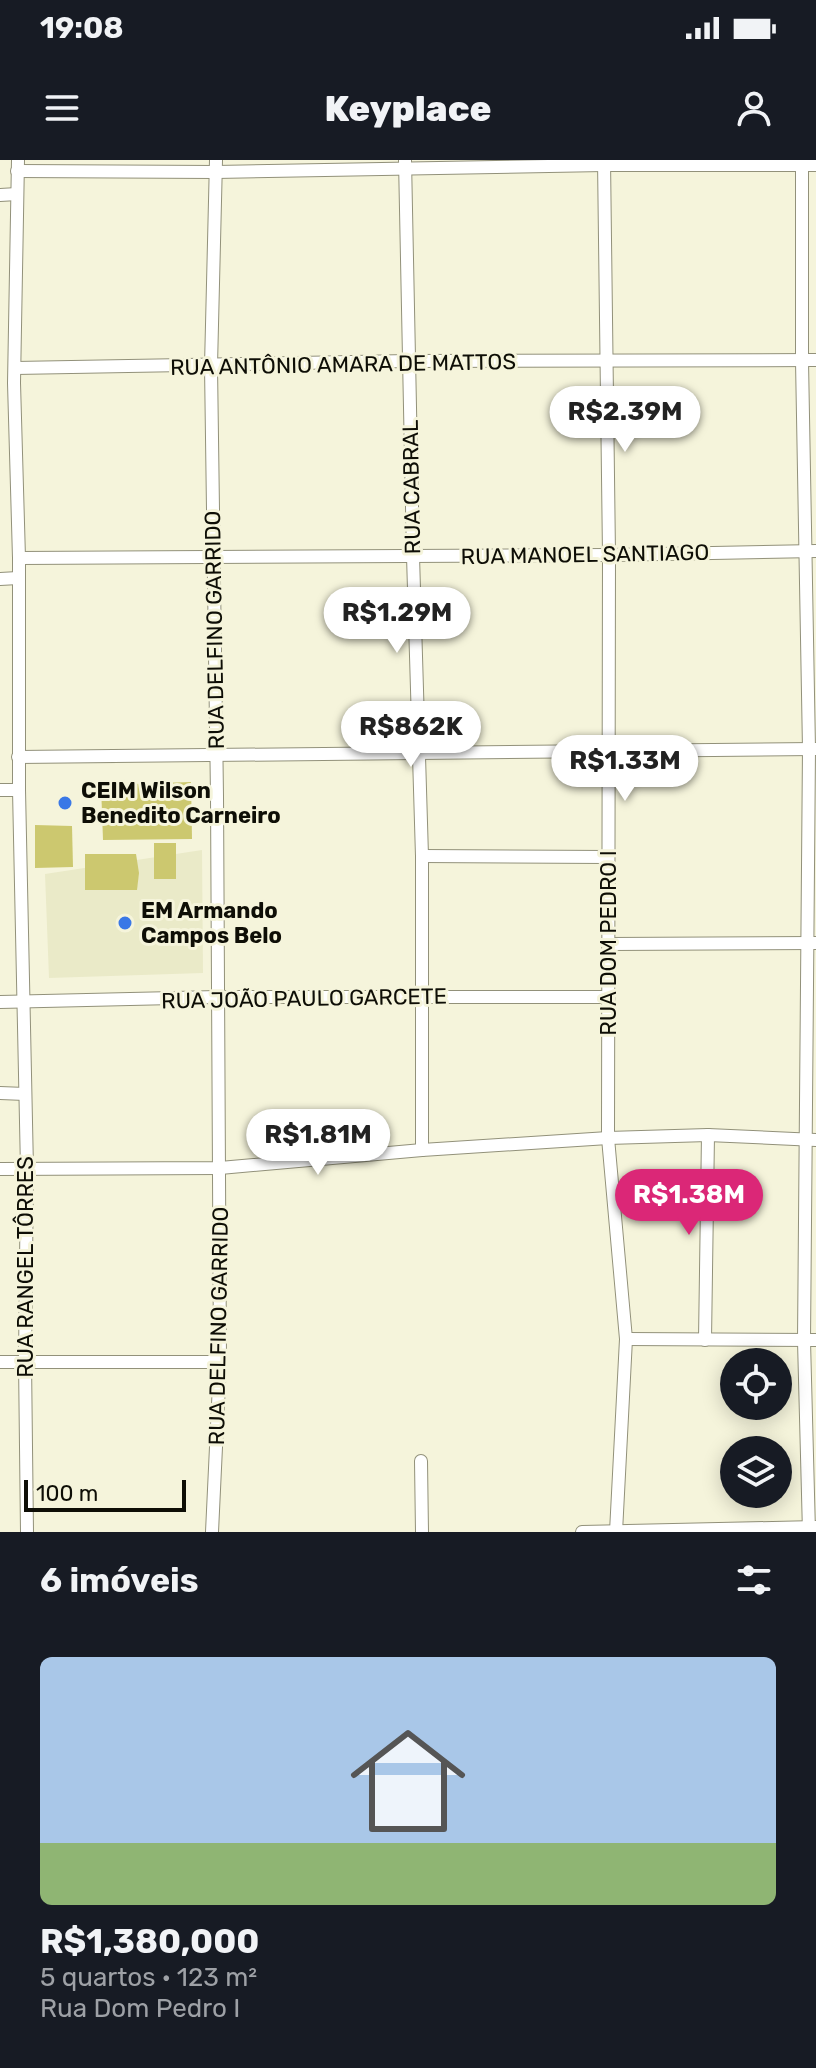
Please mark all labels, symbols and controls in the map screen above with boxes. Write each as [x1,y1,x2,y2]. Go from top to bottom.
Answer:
text: 19:08 [40,10,124,46]
icon: menu [40,86,84,130]
icon: person [732,86,776,130]
text: Keyplace [325,87,491,130]
street label: RUA ANTÔNIO AMARA DE MATTOS [170,348,516,381]
pin: R$2.39M [551,386,699,454]
text: R$2.39M [568,396,682,427]
street label: RUA CABRAL [397,419,426,554]
street label: RUA DELFINO GARRIDO [199,510,230,750]
street label: RUA MANOEL SANTIAGO [460,539,710,570]
pin: R$1.29M [323,587,471,655]
text: R$1.29M [342,597,452,628]
pin: R$862K [346,701,476,769]
text: R$862K [359,711,463,742]
pin: R$1.33M [551,735,699,803]
text: R$1.33M [569,745,681,776]
place label: CEIM Wilson Benedito Carneiro [81,777,281,829]
marker: CEIM Wilson Benedito Carneiro [56,794,74,812]
street label: RUA DOM PEDRO I [595,850,622,1036]
place label: EM Armando Campos Belo [141,897,282,949]
marker: EM Armando Campos Belo [116,914,134,932]
street label: RUA JOÃO PAULO GARCETE [161,983,447,1014]
pin: R$1.81M [244,1109,392,1177]
text: R$1.81M [264,1119,372,1150]
street label: RUA RANGEL TÔRRES [12,1156,39,1378]
pin: R$1.38M [615,1169,763,1237]
text: R$1.38M [633,1179,745,1210]
street label: RUA DELFINO GARRIDO [203,1206,234,1446]
map controls [720,1348,792,1508]
button: locate [720,1348,792,1420]
button: layers [720,1436,792,1508]
scale bar [24,1476,186,1512]
text: 100 m [36,1480,98,1507]
icon: filters [732,1558,776,1602]
text: 6 imóveis [40,1560,199,1601]
icon: home [336,1709,480,1853]
text: R$1,380,000 [40,1921,259,1962]
text: 5 quartos · 123 m² [40,1962,257,1993]
text: Rua Dom Pedro I [40,1993,240,2024]

